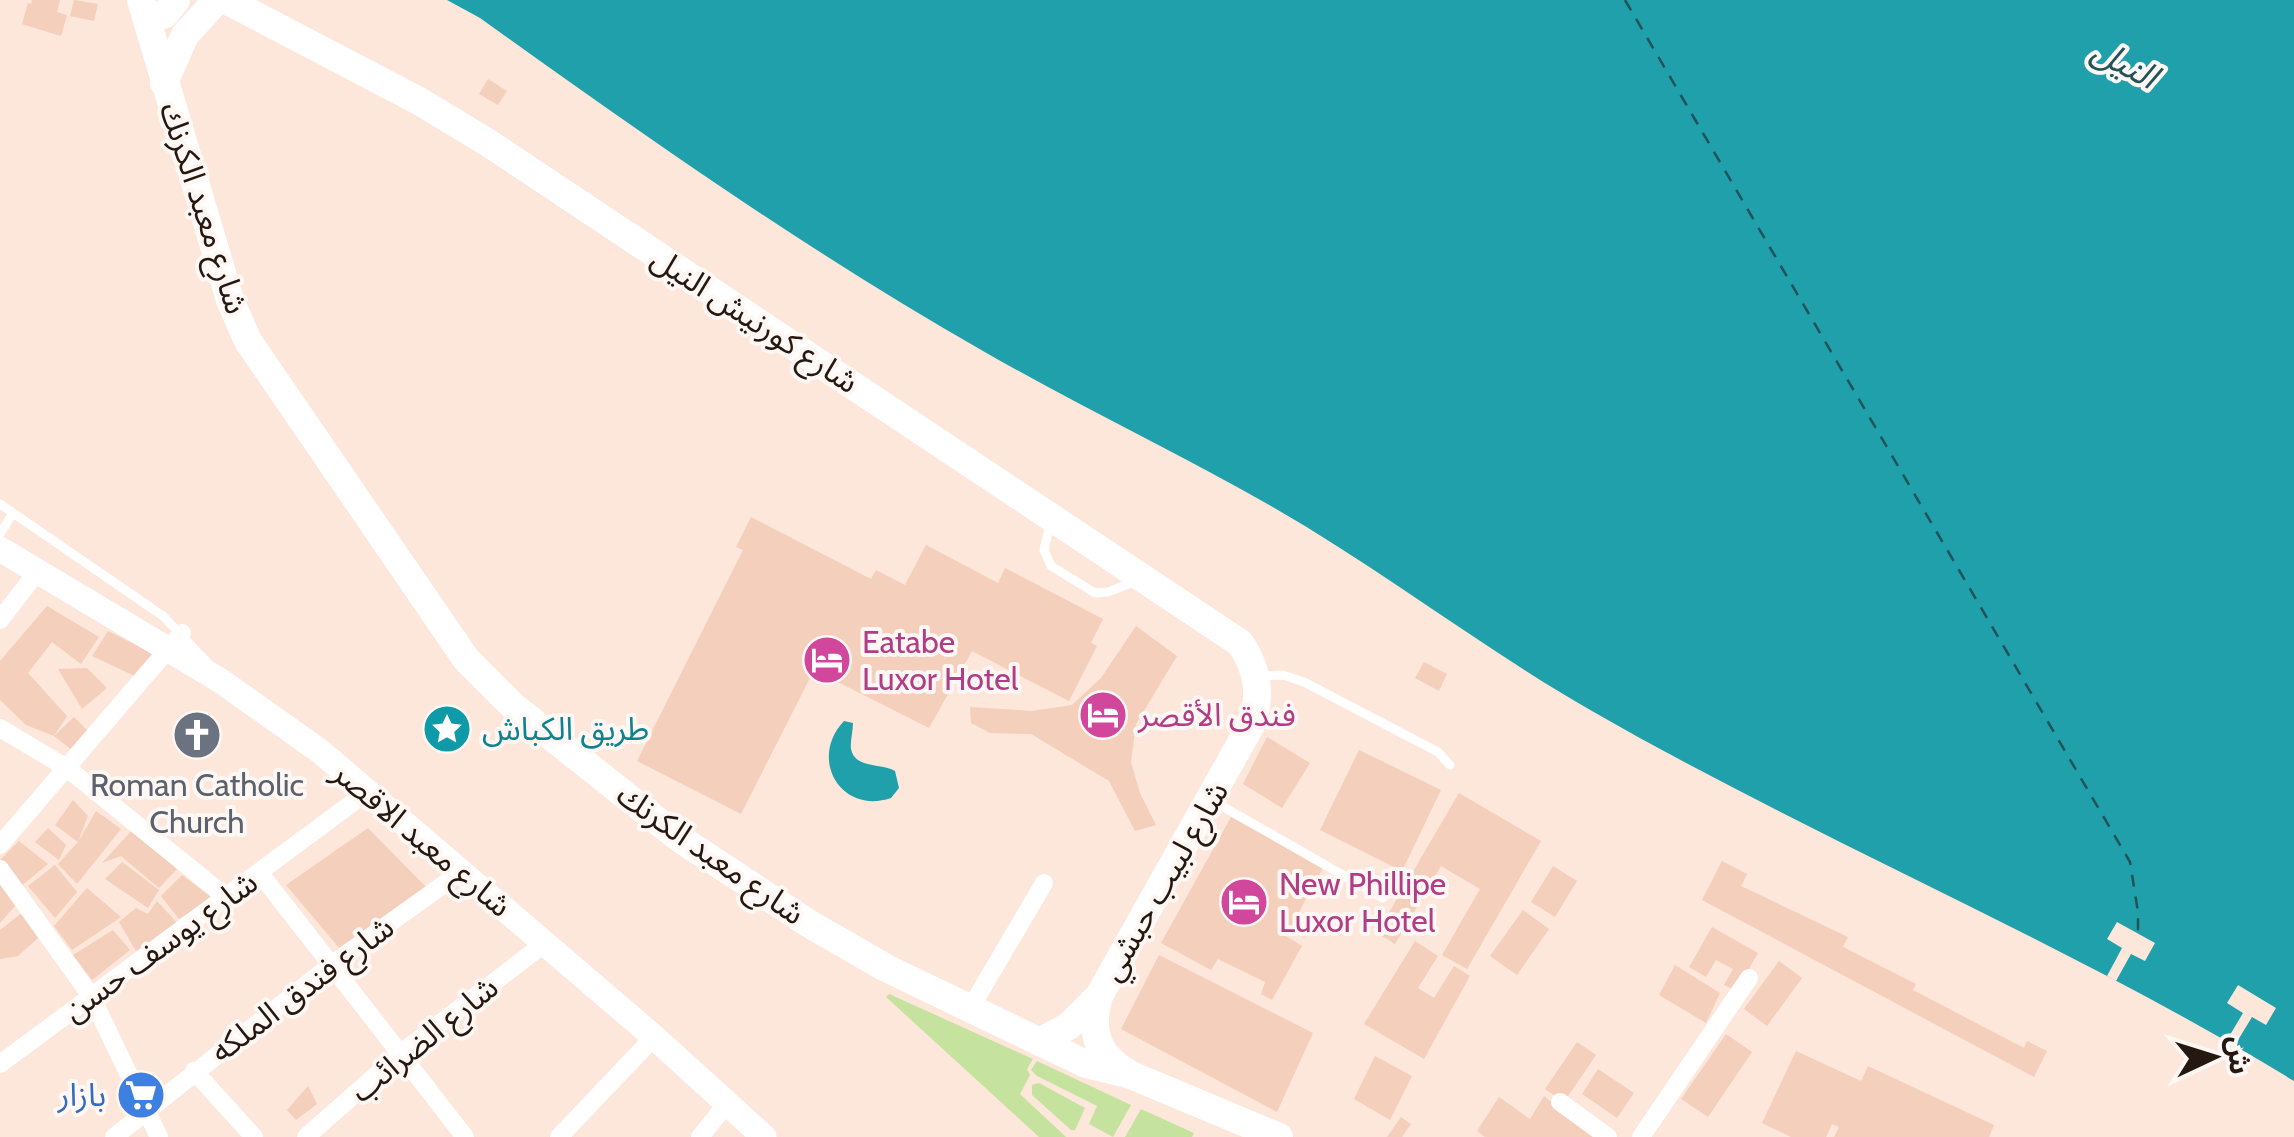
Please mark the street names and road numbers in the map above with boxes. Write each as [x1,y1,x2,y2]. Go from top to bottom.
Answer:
street label: شارع معبد الكرنك [147,97,257,320]
street label: شارع كورنيش النيل [642,238,866,405]
street label: شارع معبد الاقصر [321,752,520,929]
street label: شارع معبد الكرنك [607,774,813,937]
street label: شارع لبيب حبشي [1091,774,1241,990]
street label: شارع يوسف حسن [55,862,268,1033]
street label: شارع فندق الملكه [202,907,404,1074]
street label: شارع الضرائب [342,967,509,1114]

